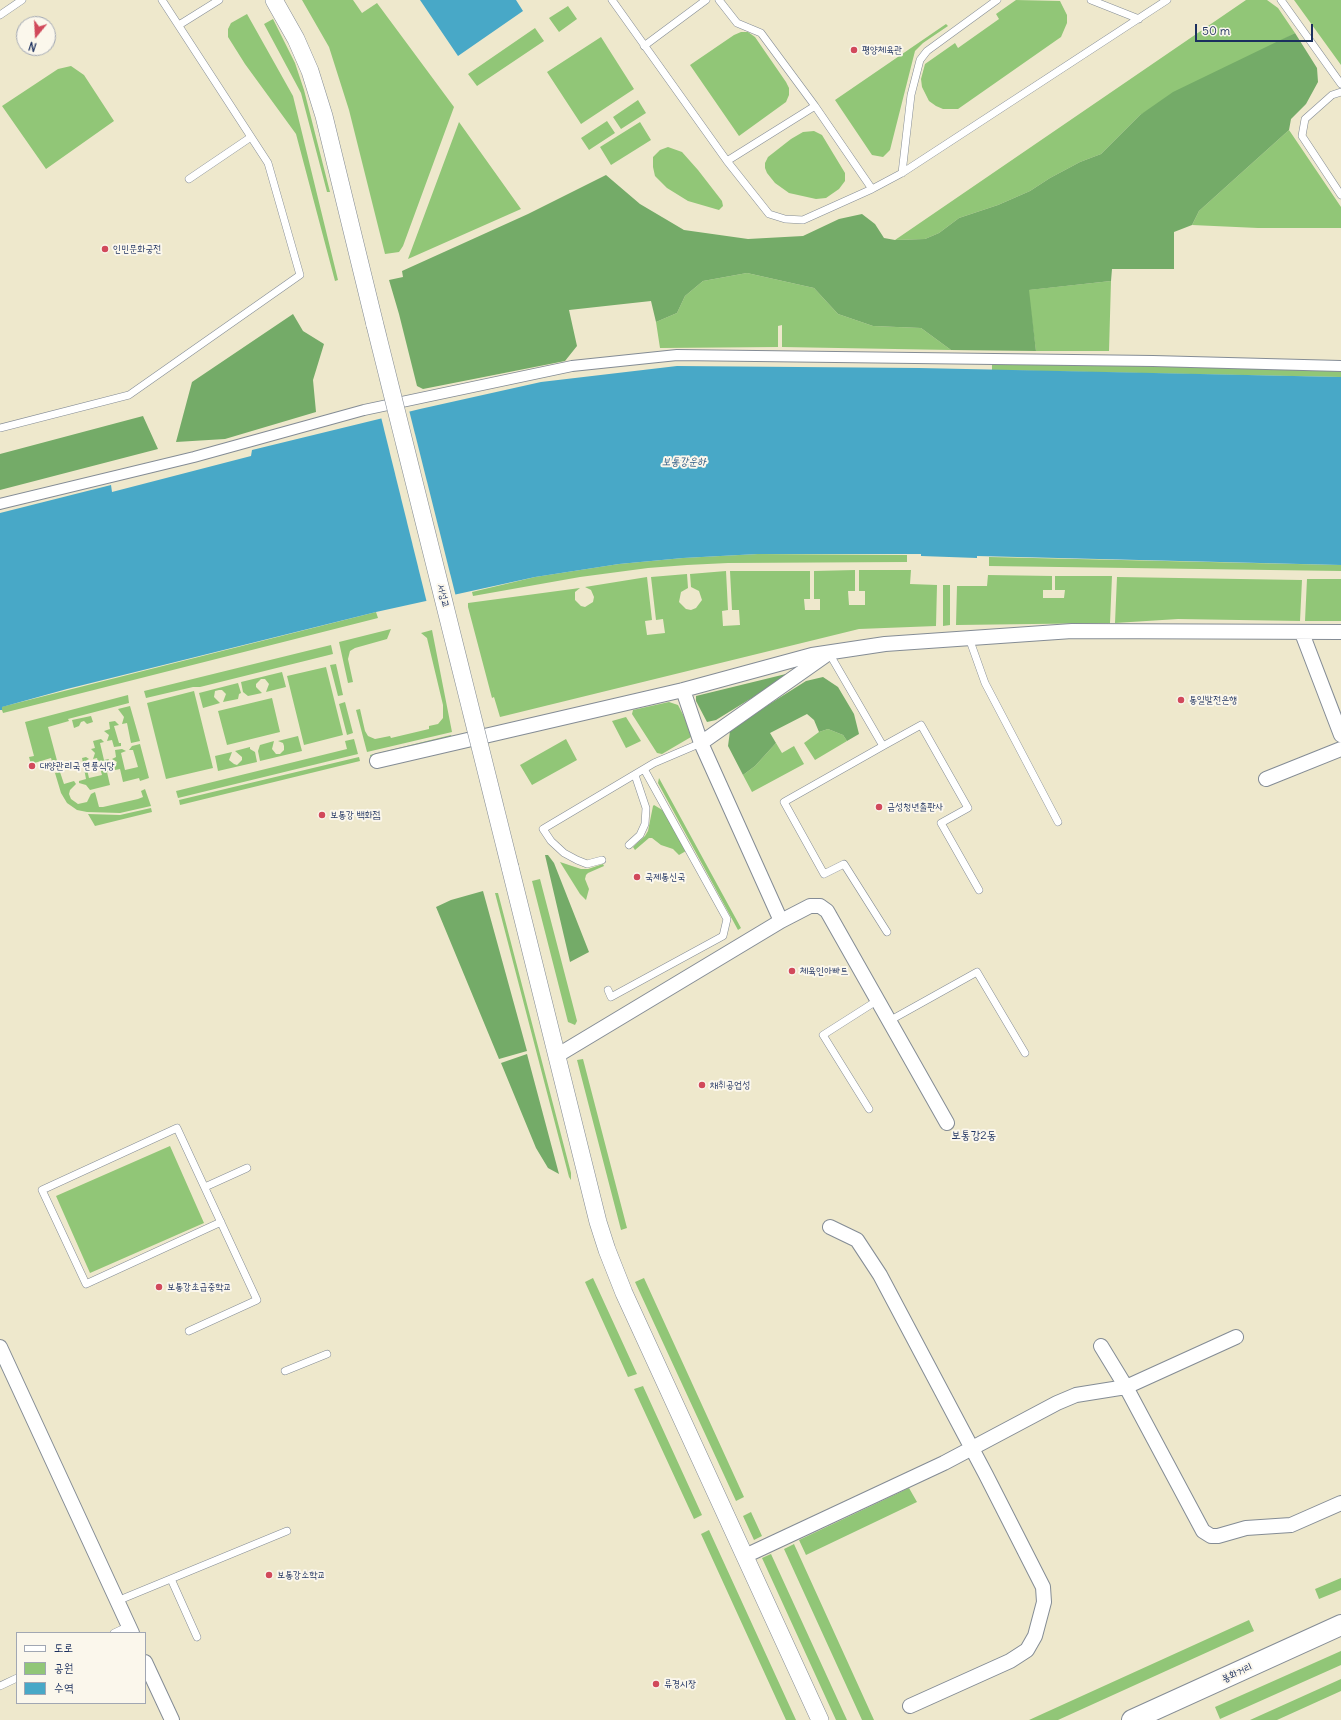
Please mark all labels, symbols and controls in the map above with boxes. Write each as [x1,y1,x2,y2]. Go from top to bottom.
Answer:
north arrow [16,16,56,56]
scale bar [1197,16,1315,42]
text: 50 m [1202,23,1230,38]
text: N [27,39,38,54]
place label: 평양체육관 [862,44,902,56]
marker: 평양체육관 [849,45,859,55]
place label: 인민문화궁전 [113,243,161,255]
marker: 인민문화궁전 [100,244,110,254]
water label: 보통강운하 [662,455,706,469]
street label: 서성교 [434,583,452,609]
place label: 통일발전은행 [1189,694,1237,706]
marker: 통일발전은행 [1176,695,1186,705]
place label: 대양관리국 연풍식당 [40,760,115,772]
marker: 대양관리국 연풍식당 [27,761,37,771]
place label: 금성청년출판사 [887,801,943,813]
marker: 금성청년출판사 [874,802,884,812]
place label: 보통강 백화점 [330,809,381,821]
marker: 보통강 백화점 [317,810,327,820]
place label: 국제통신국 [645,871,685,883]
marker: 국제통신국 [632,872,642,882]
place label: 체육인아빠트 [800,965,848,977]
marker: 체육인아빠트 [787,966,797,976]
place label: 채취공업성 [710,1079,750,1091]
marker: 채취공업성 [697,1080,707,1090]
district label: 보통강2동 [951,1129,997,1143]
place label: 보통강초급중학교 [167,1281,231,1293]
marker: 보통강초급중학교 [154,1282,164,1292]
place label: 보통강소학교 [277,1569,325,1581]
marker: 보통강소학교 [264,1570,274,1580]
legend [16,1632,146,1704]
text: 도로 [54,1640,73,1655]
text: 공원 [54,1660,73,1675]
street label: 봉화거리 [1220,1661,1254,1685]
place label: 류경시장 [664,1678,696,1690]
marker: 류경시장 [651,1679,661,1689]
text: 수역 [54,1680,73,1695]

